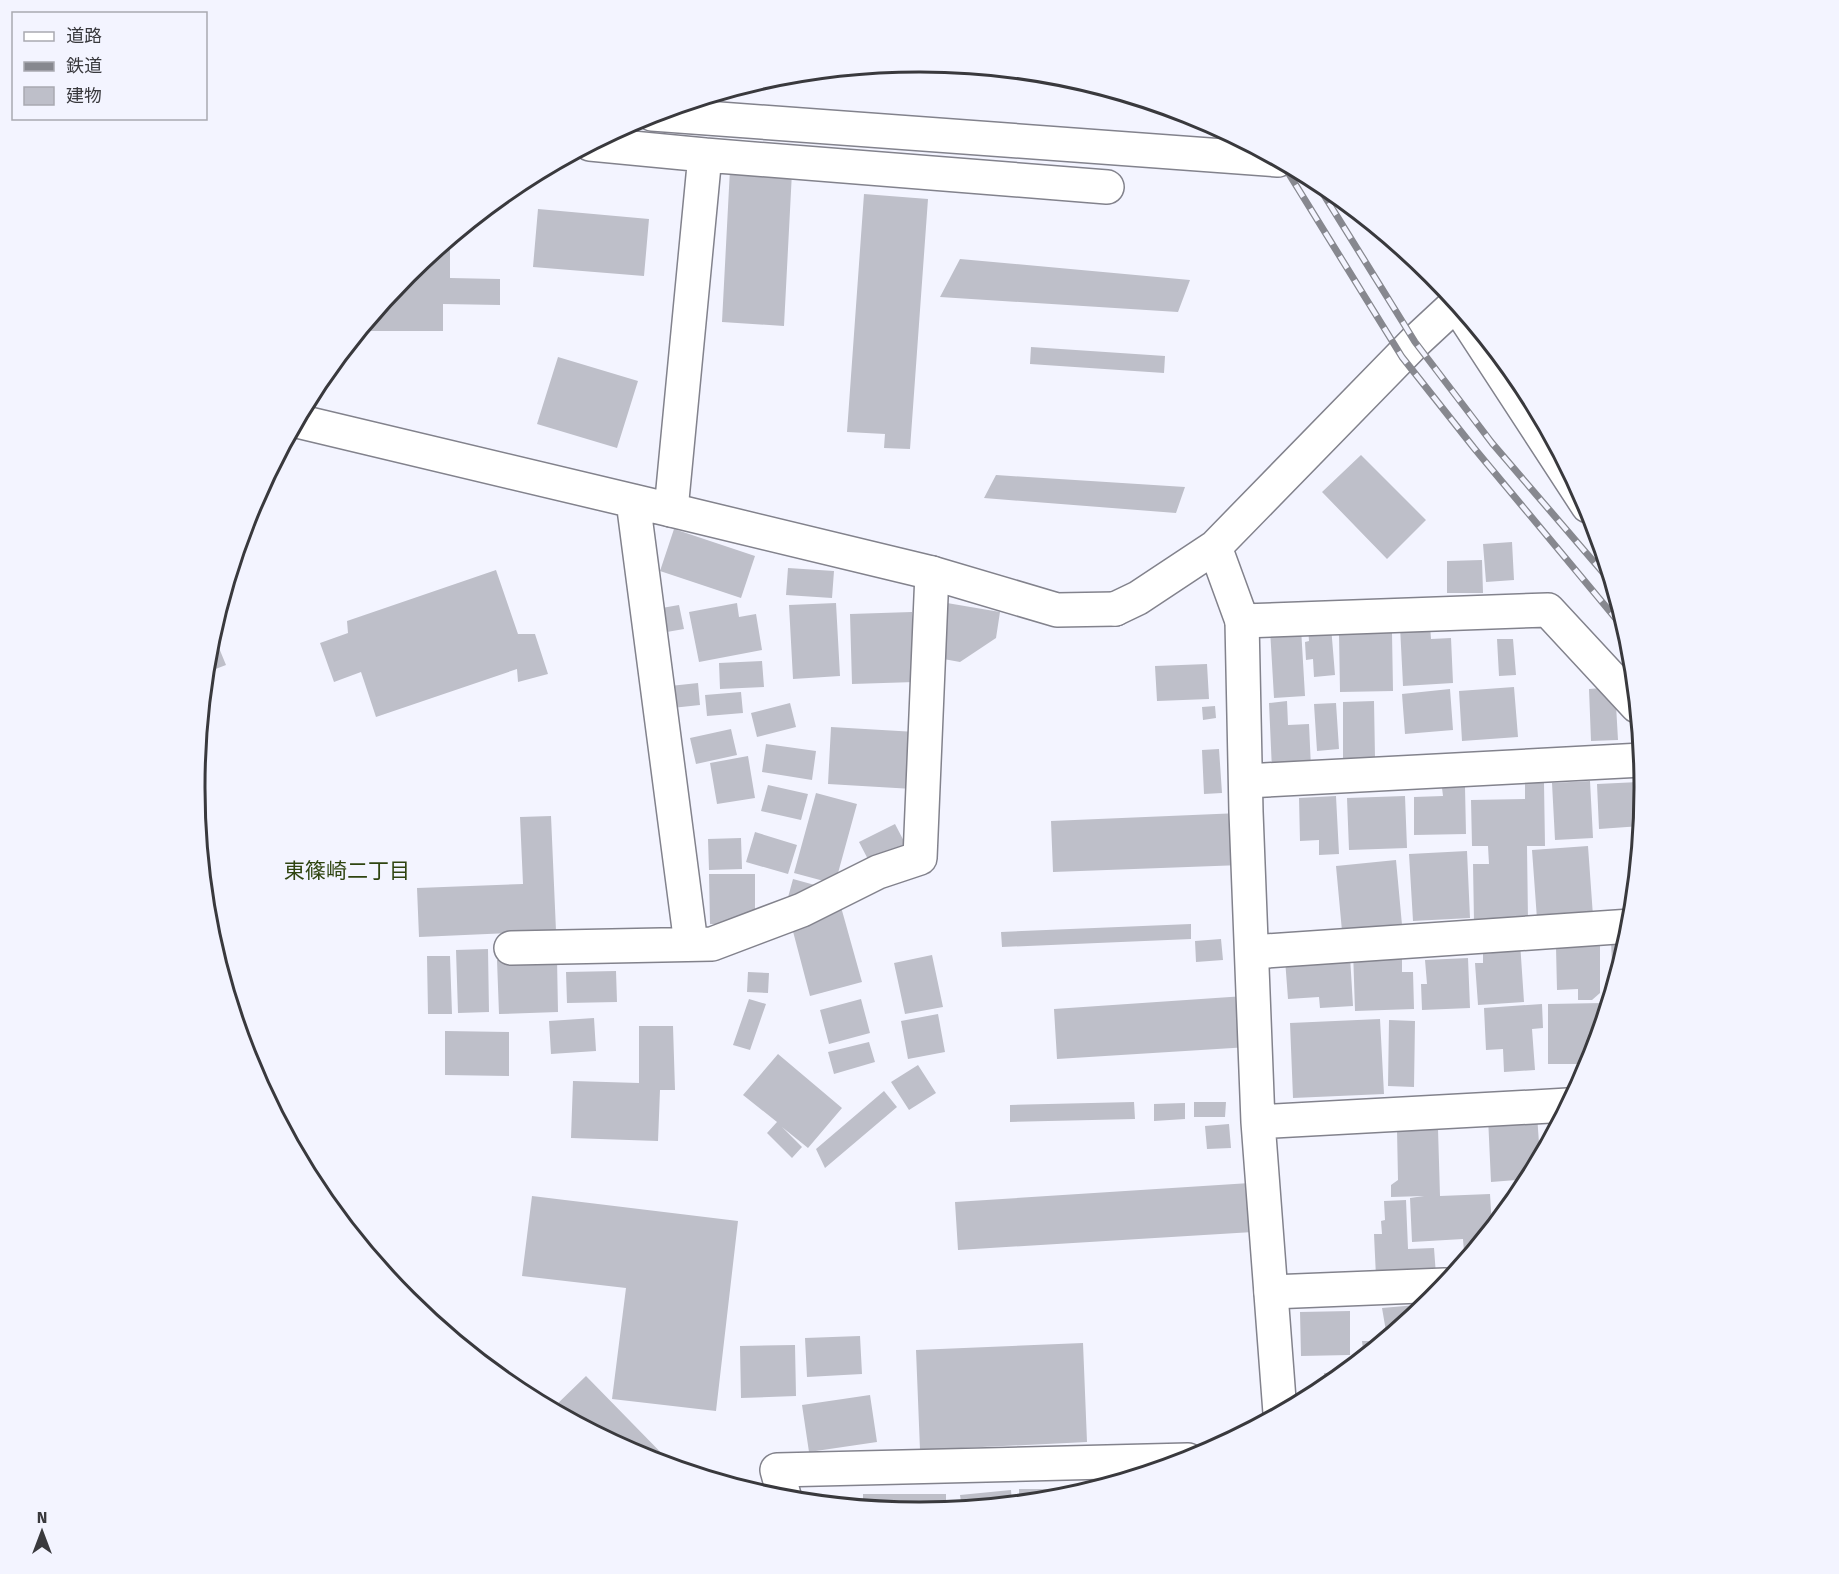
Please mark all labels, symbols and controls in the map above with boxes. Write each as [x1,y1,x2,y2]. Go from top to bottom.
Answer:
legend [12,12,207,120]
text: 道路 [66,25,102,47]
text: 鉄道 [66,55,102,77]
text: 建物 [66,85,102,107]
district label: 東篠崎二丁目 [284,858,410,884]
north arrow [12,1502,72,1562]
text: N [37,1508,47,1527]

